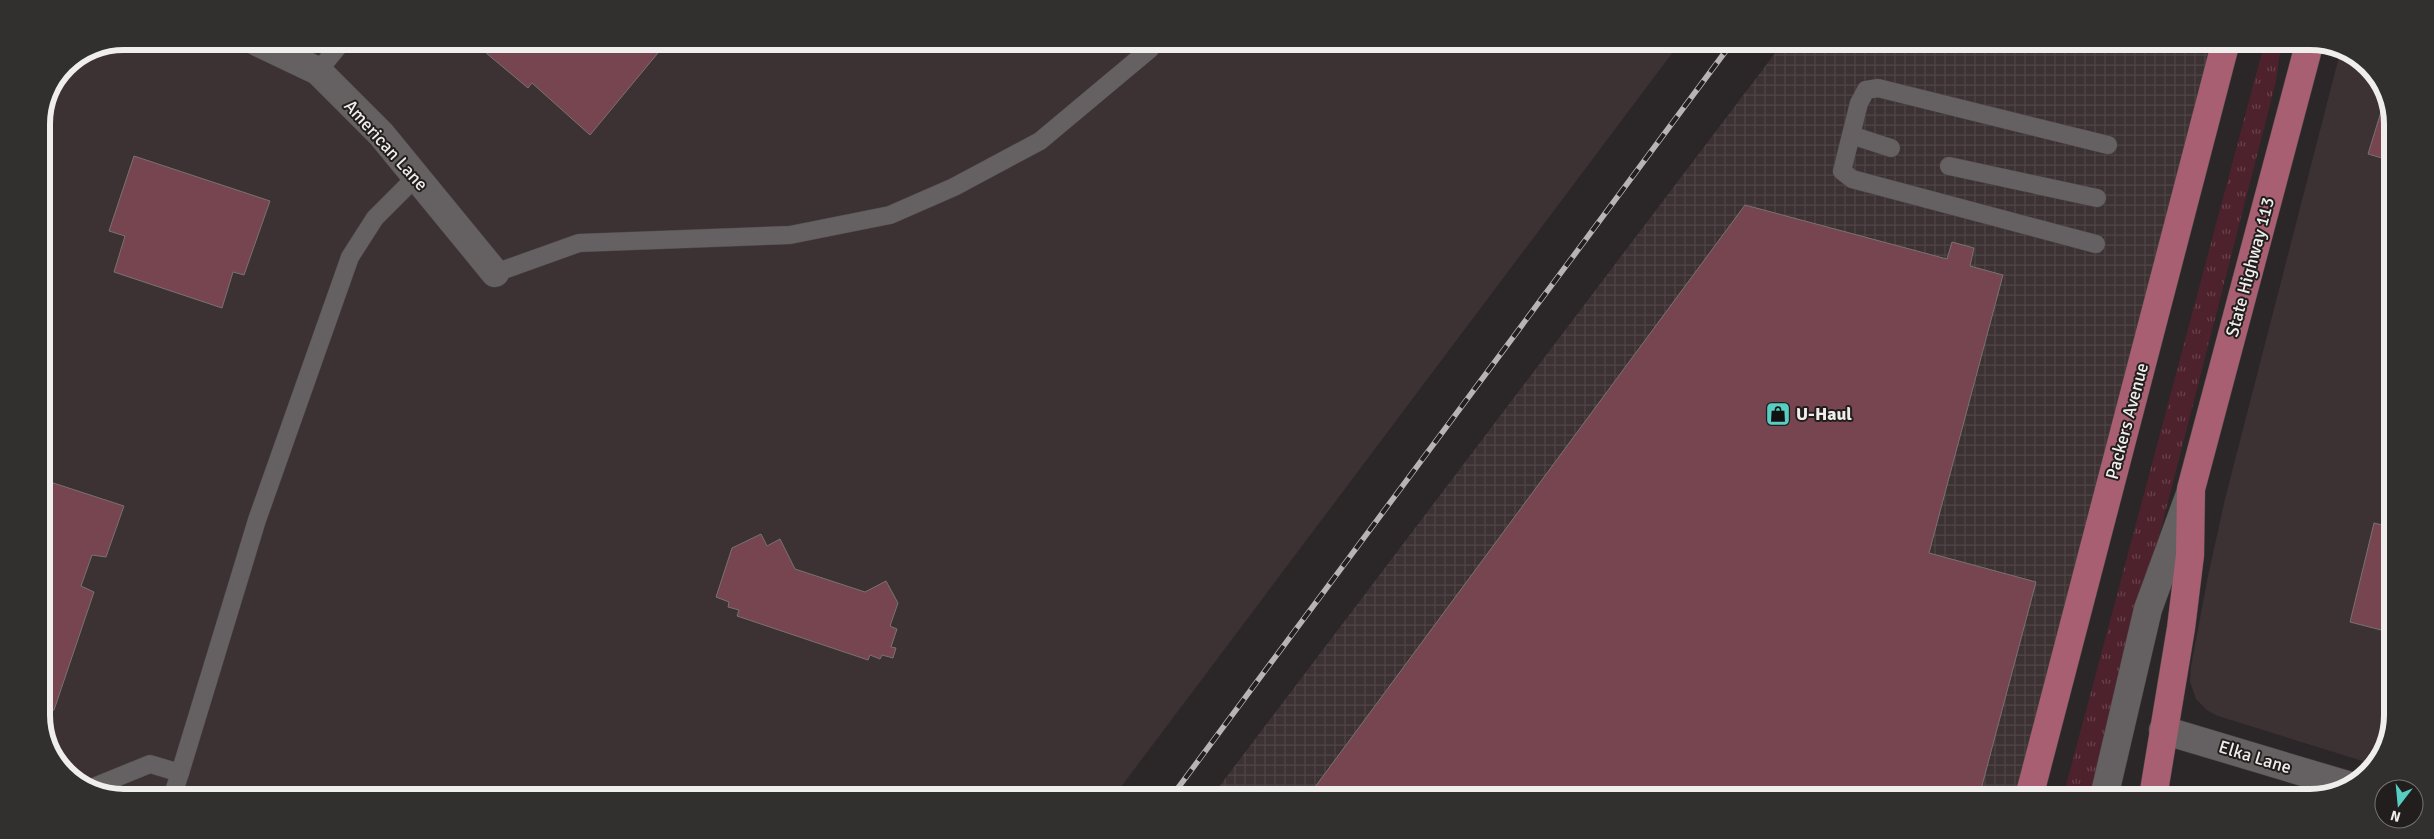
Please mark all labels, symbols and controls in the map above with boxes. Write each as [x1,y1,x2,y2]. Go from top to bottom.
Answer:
street label: American Lane [339,95,433,195]
street label: State Highway 113 [2221,195,2279,339]
street label: Packers Avenue [2101,360,2153,482]
shop icon: U-Haul [1765,401,1791,427]
place label: U-Haul [1796,403,1852,425]
street label: Elka Lane [2216,736,2294,778]
north arrow [2374,779,2424,829]
text: N [2389,807,2403,826]

